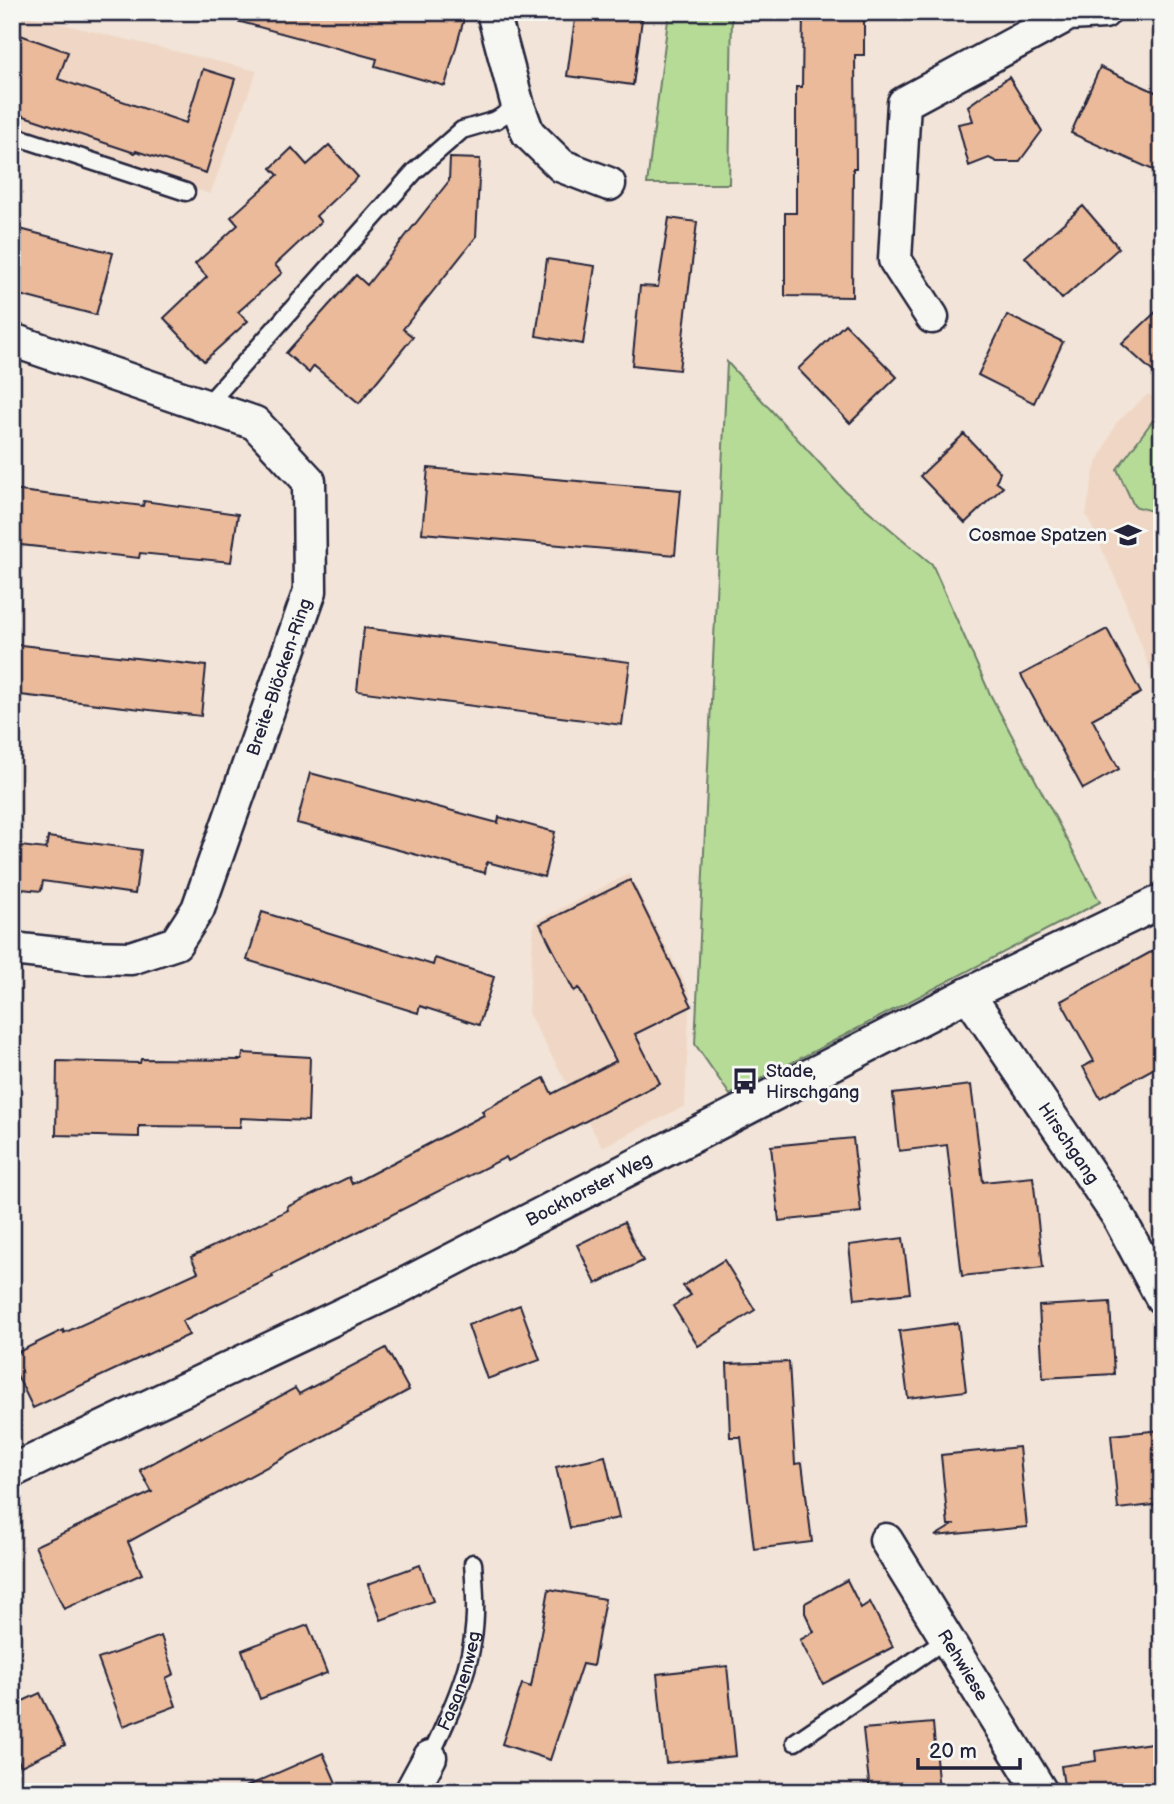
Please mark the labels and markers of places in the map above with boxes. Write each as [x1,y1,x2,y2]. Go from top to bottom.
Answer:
school or university icon: Cosmae Spatzen [1113,520,1143,550]
place label: Cosmae Spatzen [969,525,1107,546]
place label: Stade, Hirschgang [766,1061,859,1103]
bus stop icon: Stade, Hirschgang [730,1066,760,1096]

